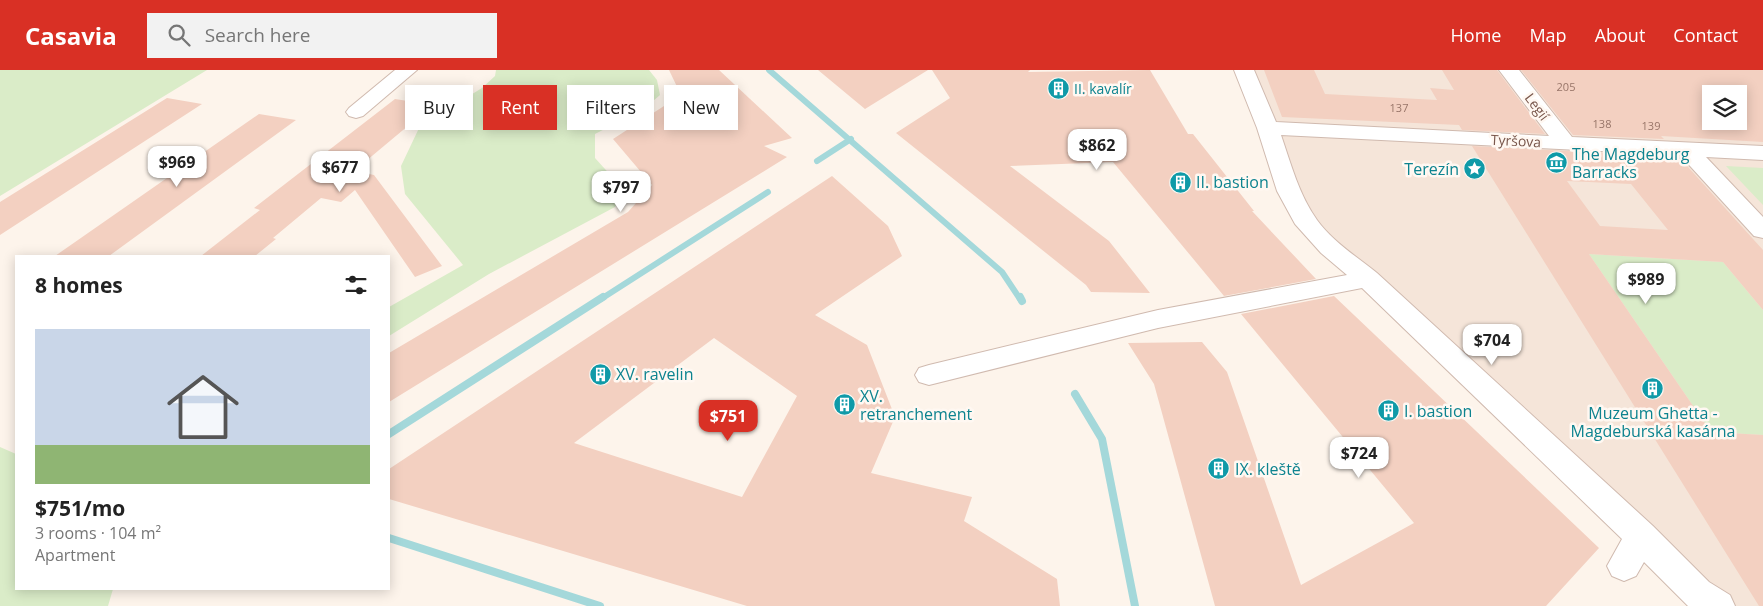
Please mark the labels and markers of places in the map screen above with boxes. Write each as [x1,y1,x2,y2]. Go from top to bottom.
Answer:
building icon: II. kavalír [1046,77,1070,101]
place label: II. kavalír [1074,79,1132,98]
pin: $862 [1067,128,1127,171]
place label: The Magdeburg Barracks [1572,143,1690,183]
pin: $969 [147,146,207,188]
pin: $677 [310,150,370,193]
museum icon: The Magdeburg Barracks [1544,151,1568,175]
place icon: Terezín [1463,157,1487,181]
place label: Terezín [1404,158,1459,180]
pin: $797 [591,170,651,213]
building icon: II. bastion [1168,170,1192,194]
place label: II. bastion [1196,171,1269,193]
pin: $989 [1616,262,1676,305]
pin: $704 [1462,324,1522,366]
building icon: XV. ravelin [588,362,612,386]
place label: XV. ravelin [616,363,693,385]
building icon: Muzeum Ghetta - Magdeburská kasárna [1641,377,1665,401]
place label: XV. retranchement [860,385,973,425]
building icon: XV. retranchement [832,393,856,417]
building icon: I. bastion [1376,399,1400,423]
pin: $751 [698,400,758,442]
place label: I. bastion [1404,400,1472,422]
place label: Muzeum Ghetta - Magdeburská kasárna [1570,402,1736,442]
pin: $724 [1329,436,1389,479]
building icon: IX. kleště [1207,457,1231,481]
place label: IX. kleště [1235,458,1301,480]

